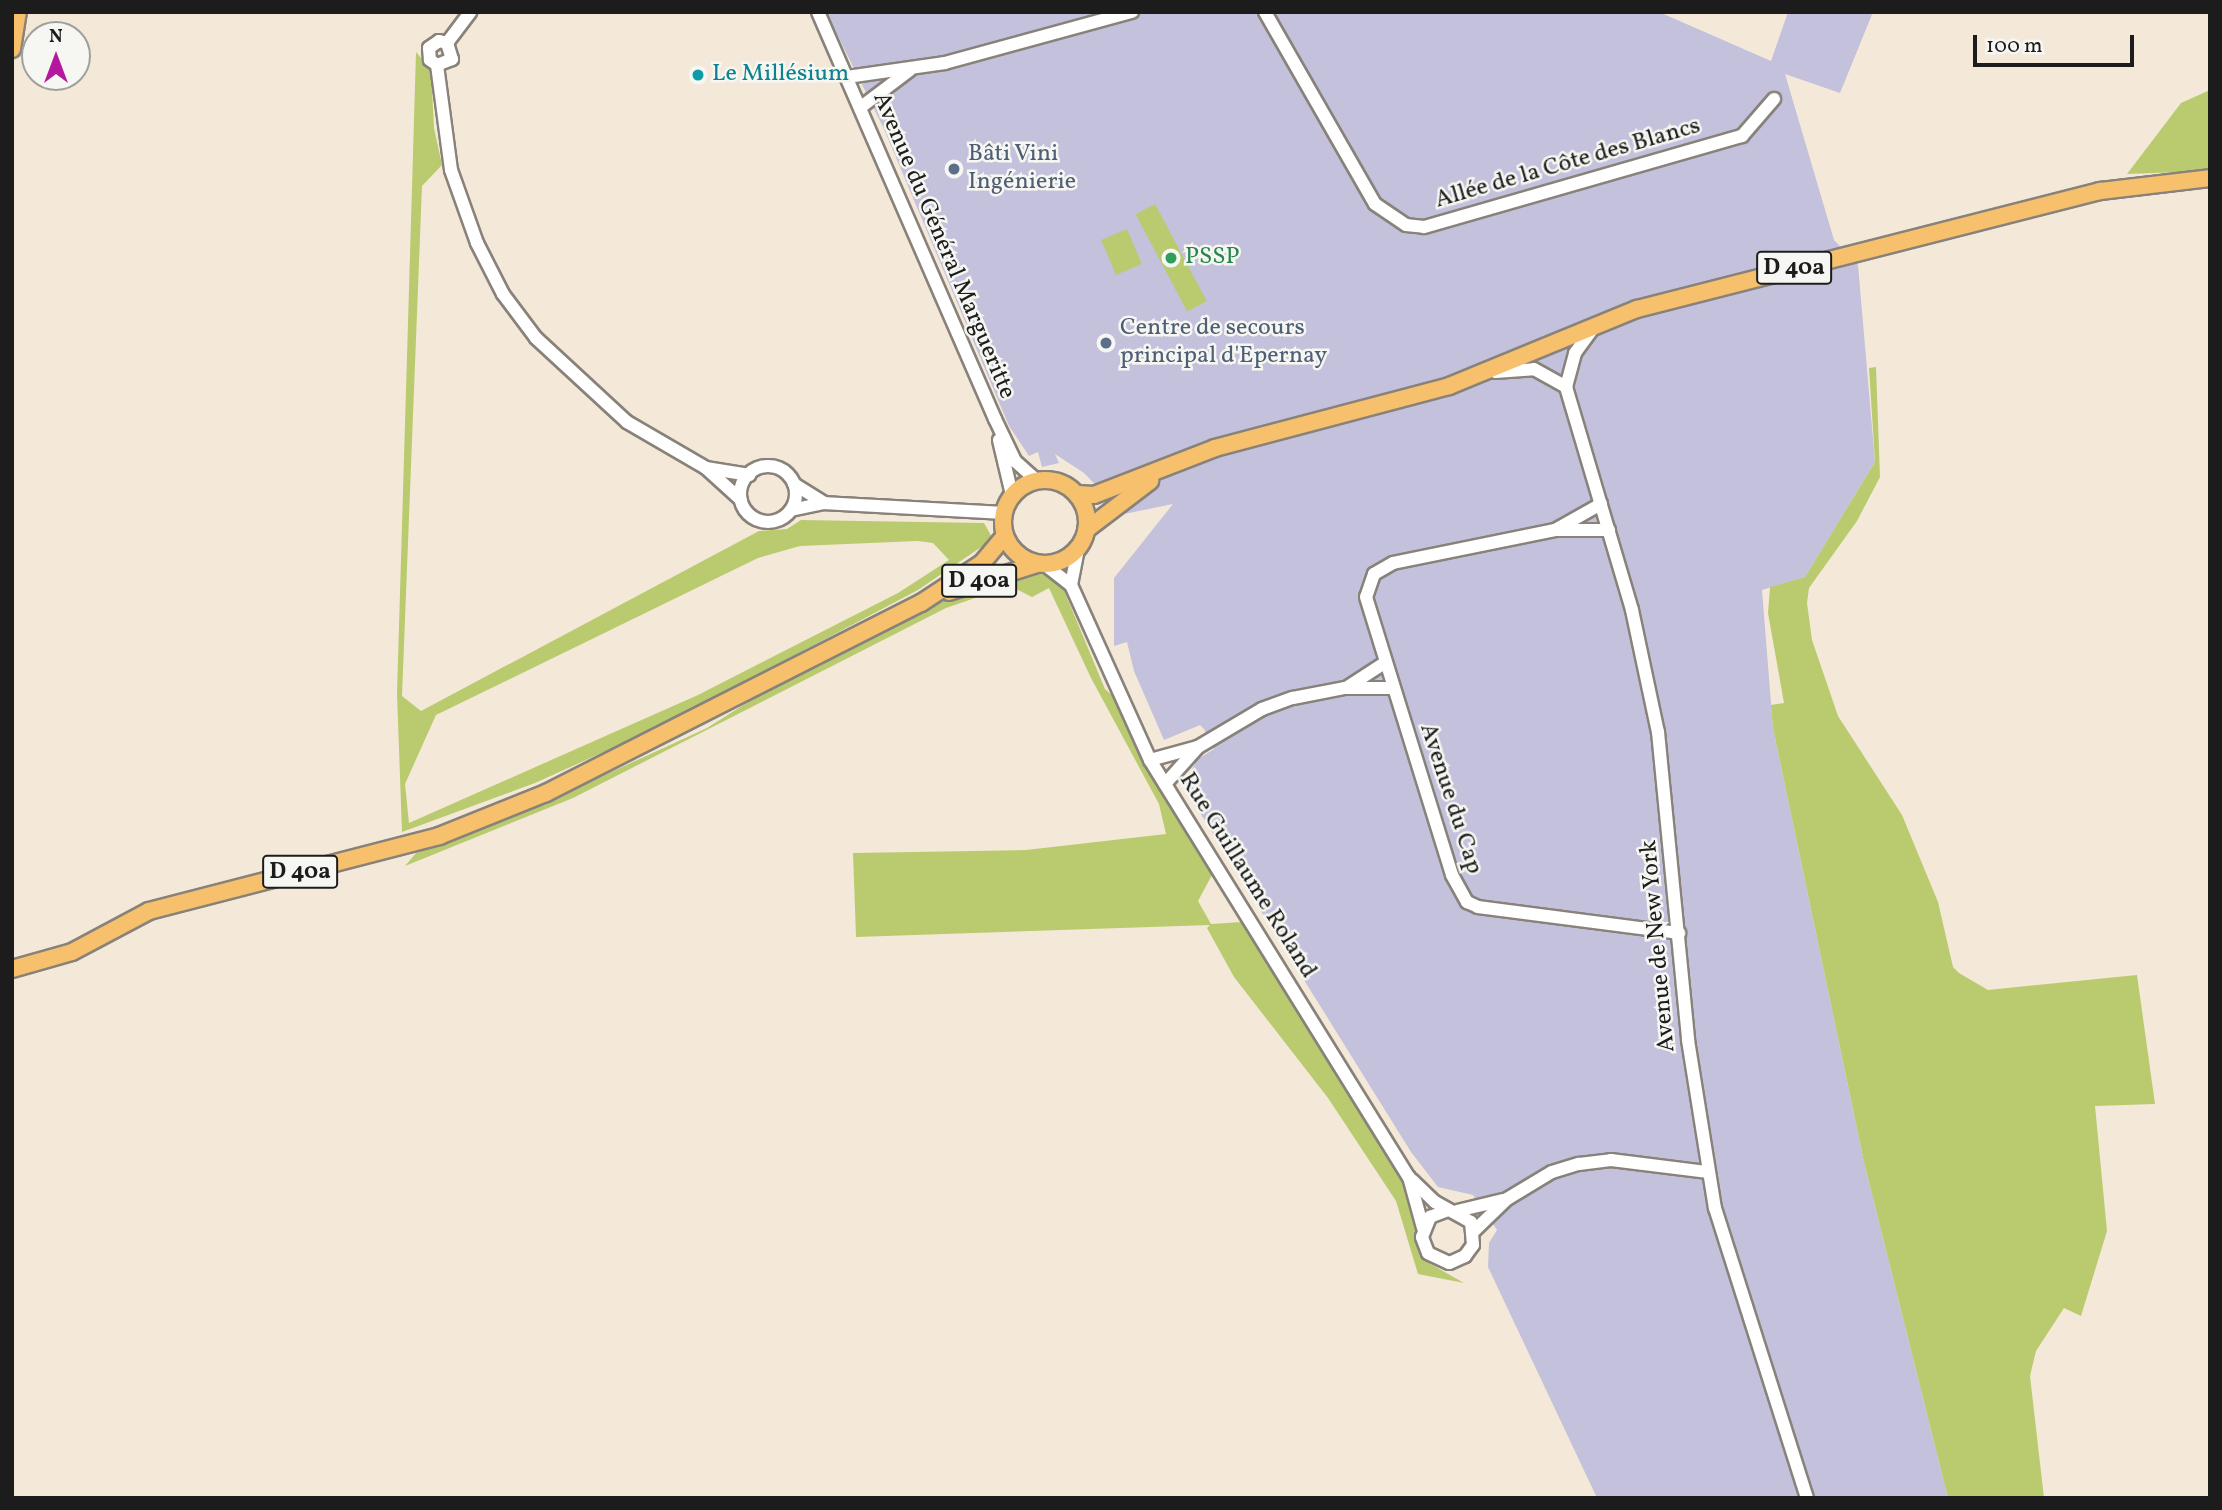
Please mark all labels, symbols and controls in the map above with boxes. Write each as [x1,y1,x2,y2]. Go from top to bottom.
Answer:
north arrow [21,21,91,91]
scale bar [1977,21,2138,65]
text: N [49,24,63,50]
text: 100 m [1986,32,2043,61]
place label: Le Millésium [712,61,849,89]
marker: Le Millésium [690,67,706,83]
street label: Avenue du Général Margueritte [865,88,1021,404]
street label: Allée de la Côte des Blancs [1432,112,1704,216]
place label: Bâti Vini Ingénierie [968,141,1076,197]
marker: Bâti Vini Ingénierie [946,161,962,177]
place label: PSSP [1185,244,1239,272]
road number: D 40a [1756,248,1832,288]
marker: PSSP [1163,250,1179,266]
place label: Centre de secours principal d'Epernay [1120,315,1327,371]
marker: Centre de secours principal d'Epernay [1098,335,1114,351]
road number: D 40a [940,562,1018,600]
street label: Avenue du Cap [1412,720,1488,878]
street label: Rue Guillaume Roland [1172,768,1322,984]
street label: Avenue de New York [1635,838,1683,1054]
road number: D 40a [262,852,338,892]

